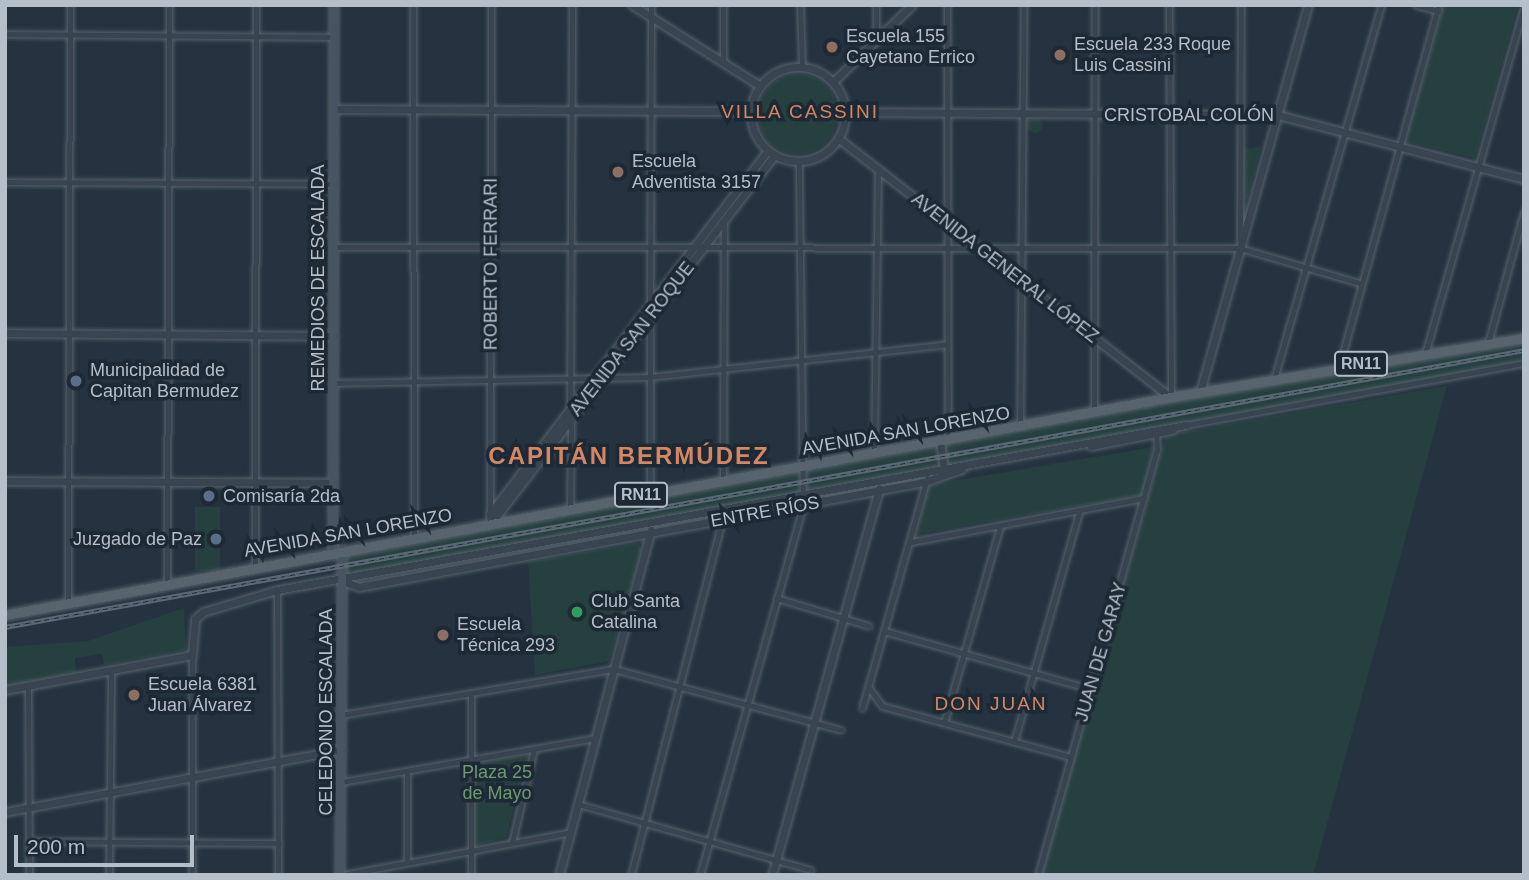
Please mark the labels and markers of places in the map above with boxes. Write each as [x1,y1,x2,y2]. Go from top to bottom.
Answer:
place label: Escuela 155 Cayetano Errico [846,26,975,68]
place label: Escuela 233 Roque Luis Cassini [1074,34,1231,76]
marker: Escuela 155 Cayetano Errico [824,39,840,55]
marker: Escuela 233 Roque Luis Cassini [1052,47,1068,63]
place label: Escuela Adventista 3157 [632,151,761,194]
marker: Escuela Adventista 3157 [610,164,626,180]
place label: Municipalidad de Capitan Bermudez [90,360,239,402]
marker: Municipalidad de Capitan Bermudez [68,373,84,389]
place label: Comisaría 2da [223,485,340,507]
marker: Comisaría 2da [201,488,217,504]
place label: Juzgado de Paz [73,528,202,550]
marker: Juzgado de Paz [208,531,224,547]
place label: Club Santa Catalina [591,591,680,634]
marker: Club Santa Catalina [569,604,585,620]
place label: Escuela Técnica 293 [457,614,555,656]
marker: Escuela Técnica 293 [435,627,451,643]
place label: Escuela 6381 Juan Álvarez [148,674,257,716]
marker: Escuela 6381 Juan Álvarez [126,687,142,703]

